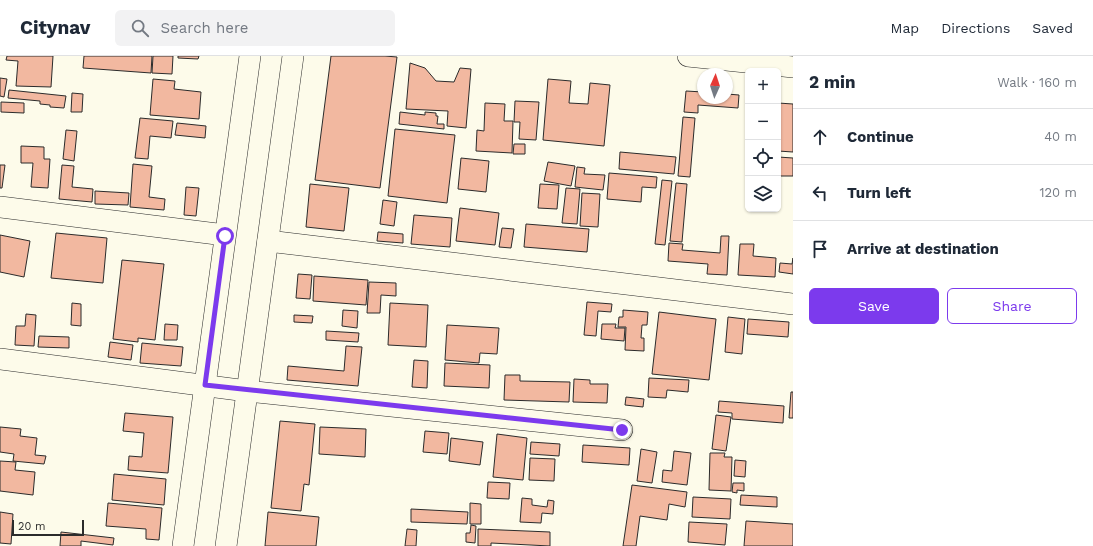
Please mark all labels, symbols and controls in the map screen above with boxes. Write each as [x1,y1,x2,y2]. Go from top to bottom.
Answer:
search box [115,10,395,46]
text: Citynav [20,16,91,39]
icon: search [129,17,151,39]
text: Search here [161,19,248,37]
text: Map [891,20,919,36]
text: Directions [941,20,1010,36]
text: Saved [1032,20,1073,36]
north arrow [697,68,733,104]
map controls [745,68,781,212]
button: + [745,68,781,104]
text: 2 min [809,72,855,92]
text: Walk · 160 m [997,75,1077,90]
button: − [745,104,781,140]
icon: ahead [809,126,831,148]
text: Continue [847,128,914,146]
text: 40 m [1044,129,1077,144]
button: locate [745,140,781,176]
button: layers [745,176,781,212]
icon: left [809,182,831,204]
text: Turn left [847,184,911,202]
text: 120 m [1039,185,1077,200]
route start [216,227,234,245]
icon: arrive [809,238,831,260]
text: Arrive at destination [847,240,999,258]
button: Save [809,288,939,324]
button: Share [947,288,1077,324]
route end [613,421,631,439]
scale bar [12,518,84,537]
text: 20 m [18,520,46,533]

